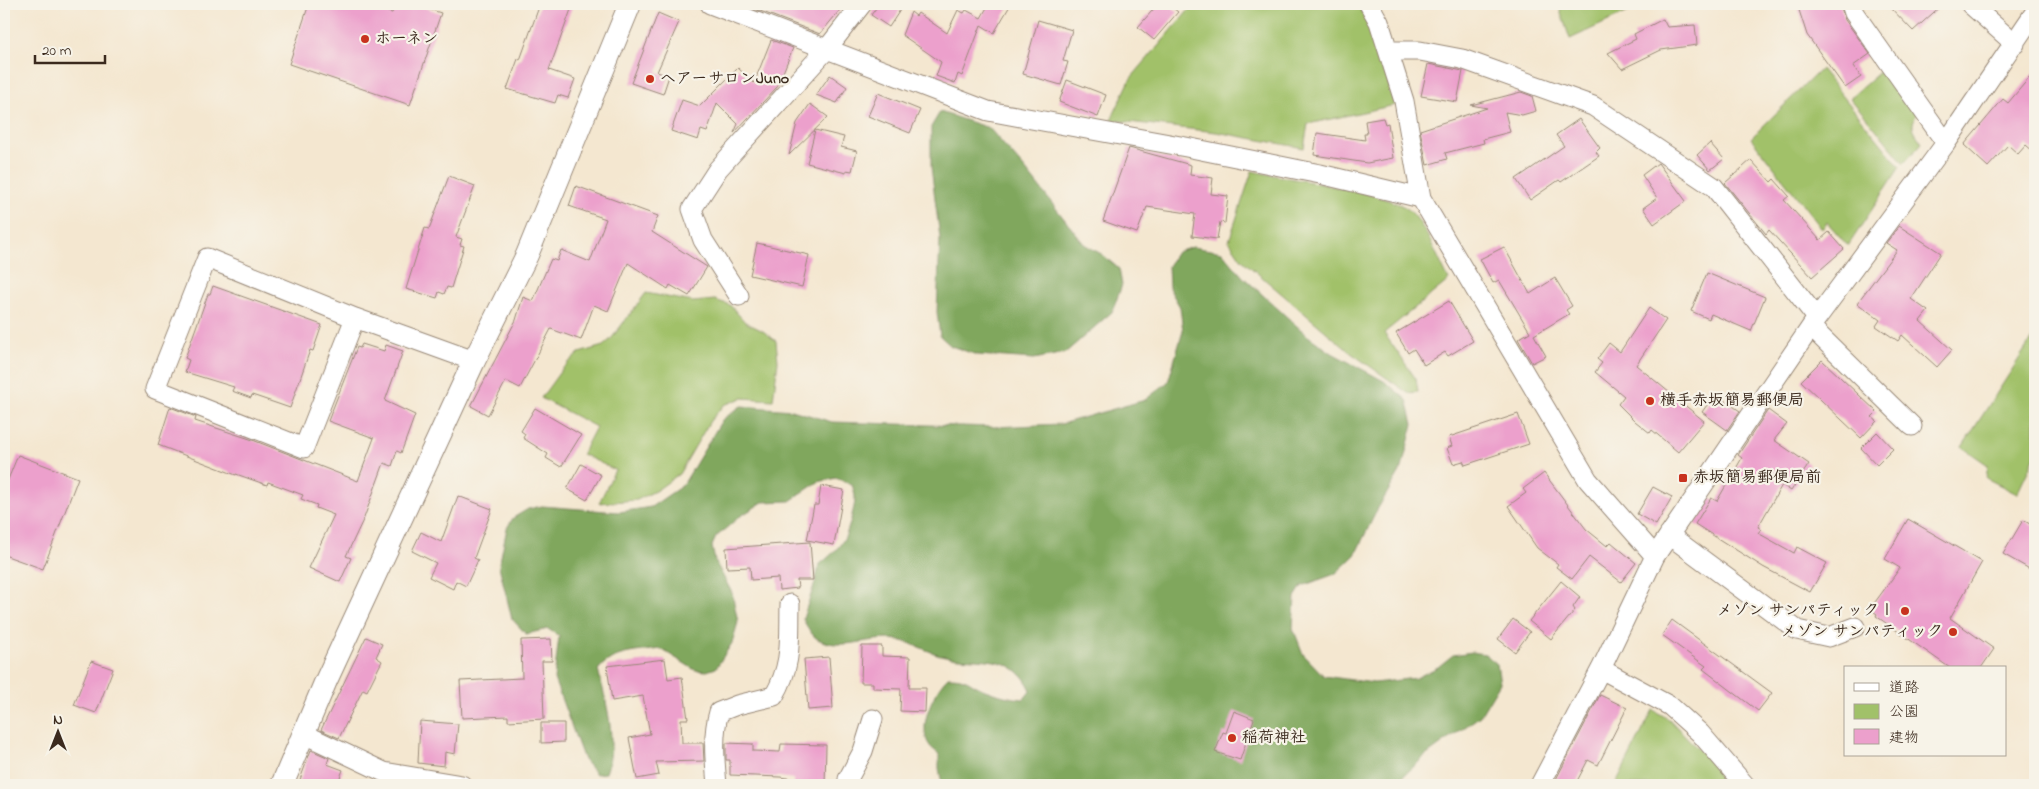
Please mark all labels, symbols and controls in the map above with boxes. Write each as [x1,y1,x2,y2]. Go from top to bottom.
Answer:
place label: ホーネン [375,27,438,51]
scale bar [35,32,105,64]
marker: ホーネン [359,33,371,45]
text: 20 m [42,40,72,62]
place label: ヘアーサロンJuno [660,67,789,91]
marker: ヘアーサロンJuno [644,73,656,85]
place label: 横手赤坂簡易郵便局 [1660,389,1804,413]
marker: 横手赤坂簡易郵便局 [1644,395,1656,407]
place label: 赤坂簡易郵便局前 [1693,466,1821,490]
marker: 赤坂簡易郵便局前 [1677,472,1689,484]
place label: メゾン サンパティックⅠ [1717,599,1895,623]
marker: メゾン サンパティックⅠ [1899,605,1911,617]
place label: メゾン サンパティック [1781,620,1943,644]
marker: メゾン サンパティック [1947,626,1959,638]
legend [1844,666,2006,756]
text: 道路 [1889,677,1919,699]
text: 公園 [1889,701,1919,723]
north arrow [32,706,82,756]
text: N [53,710,63,731]
place label: 稲荷神社 [1242,726,1306,750]
text: 建物 [1889,727,1919,749]
marker: 稲荷神社 [1226,732,1238,744]

